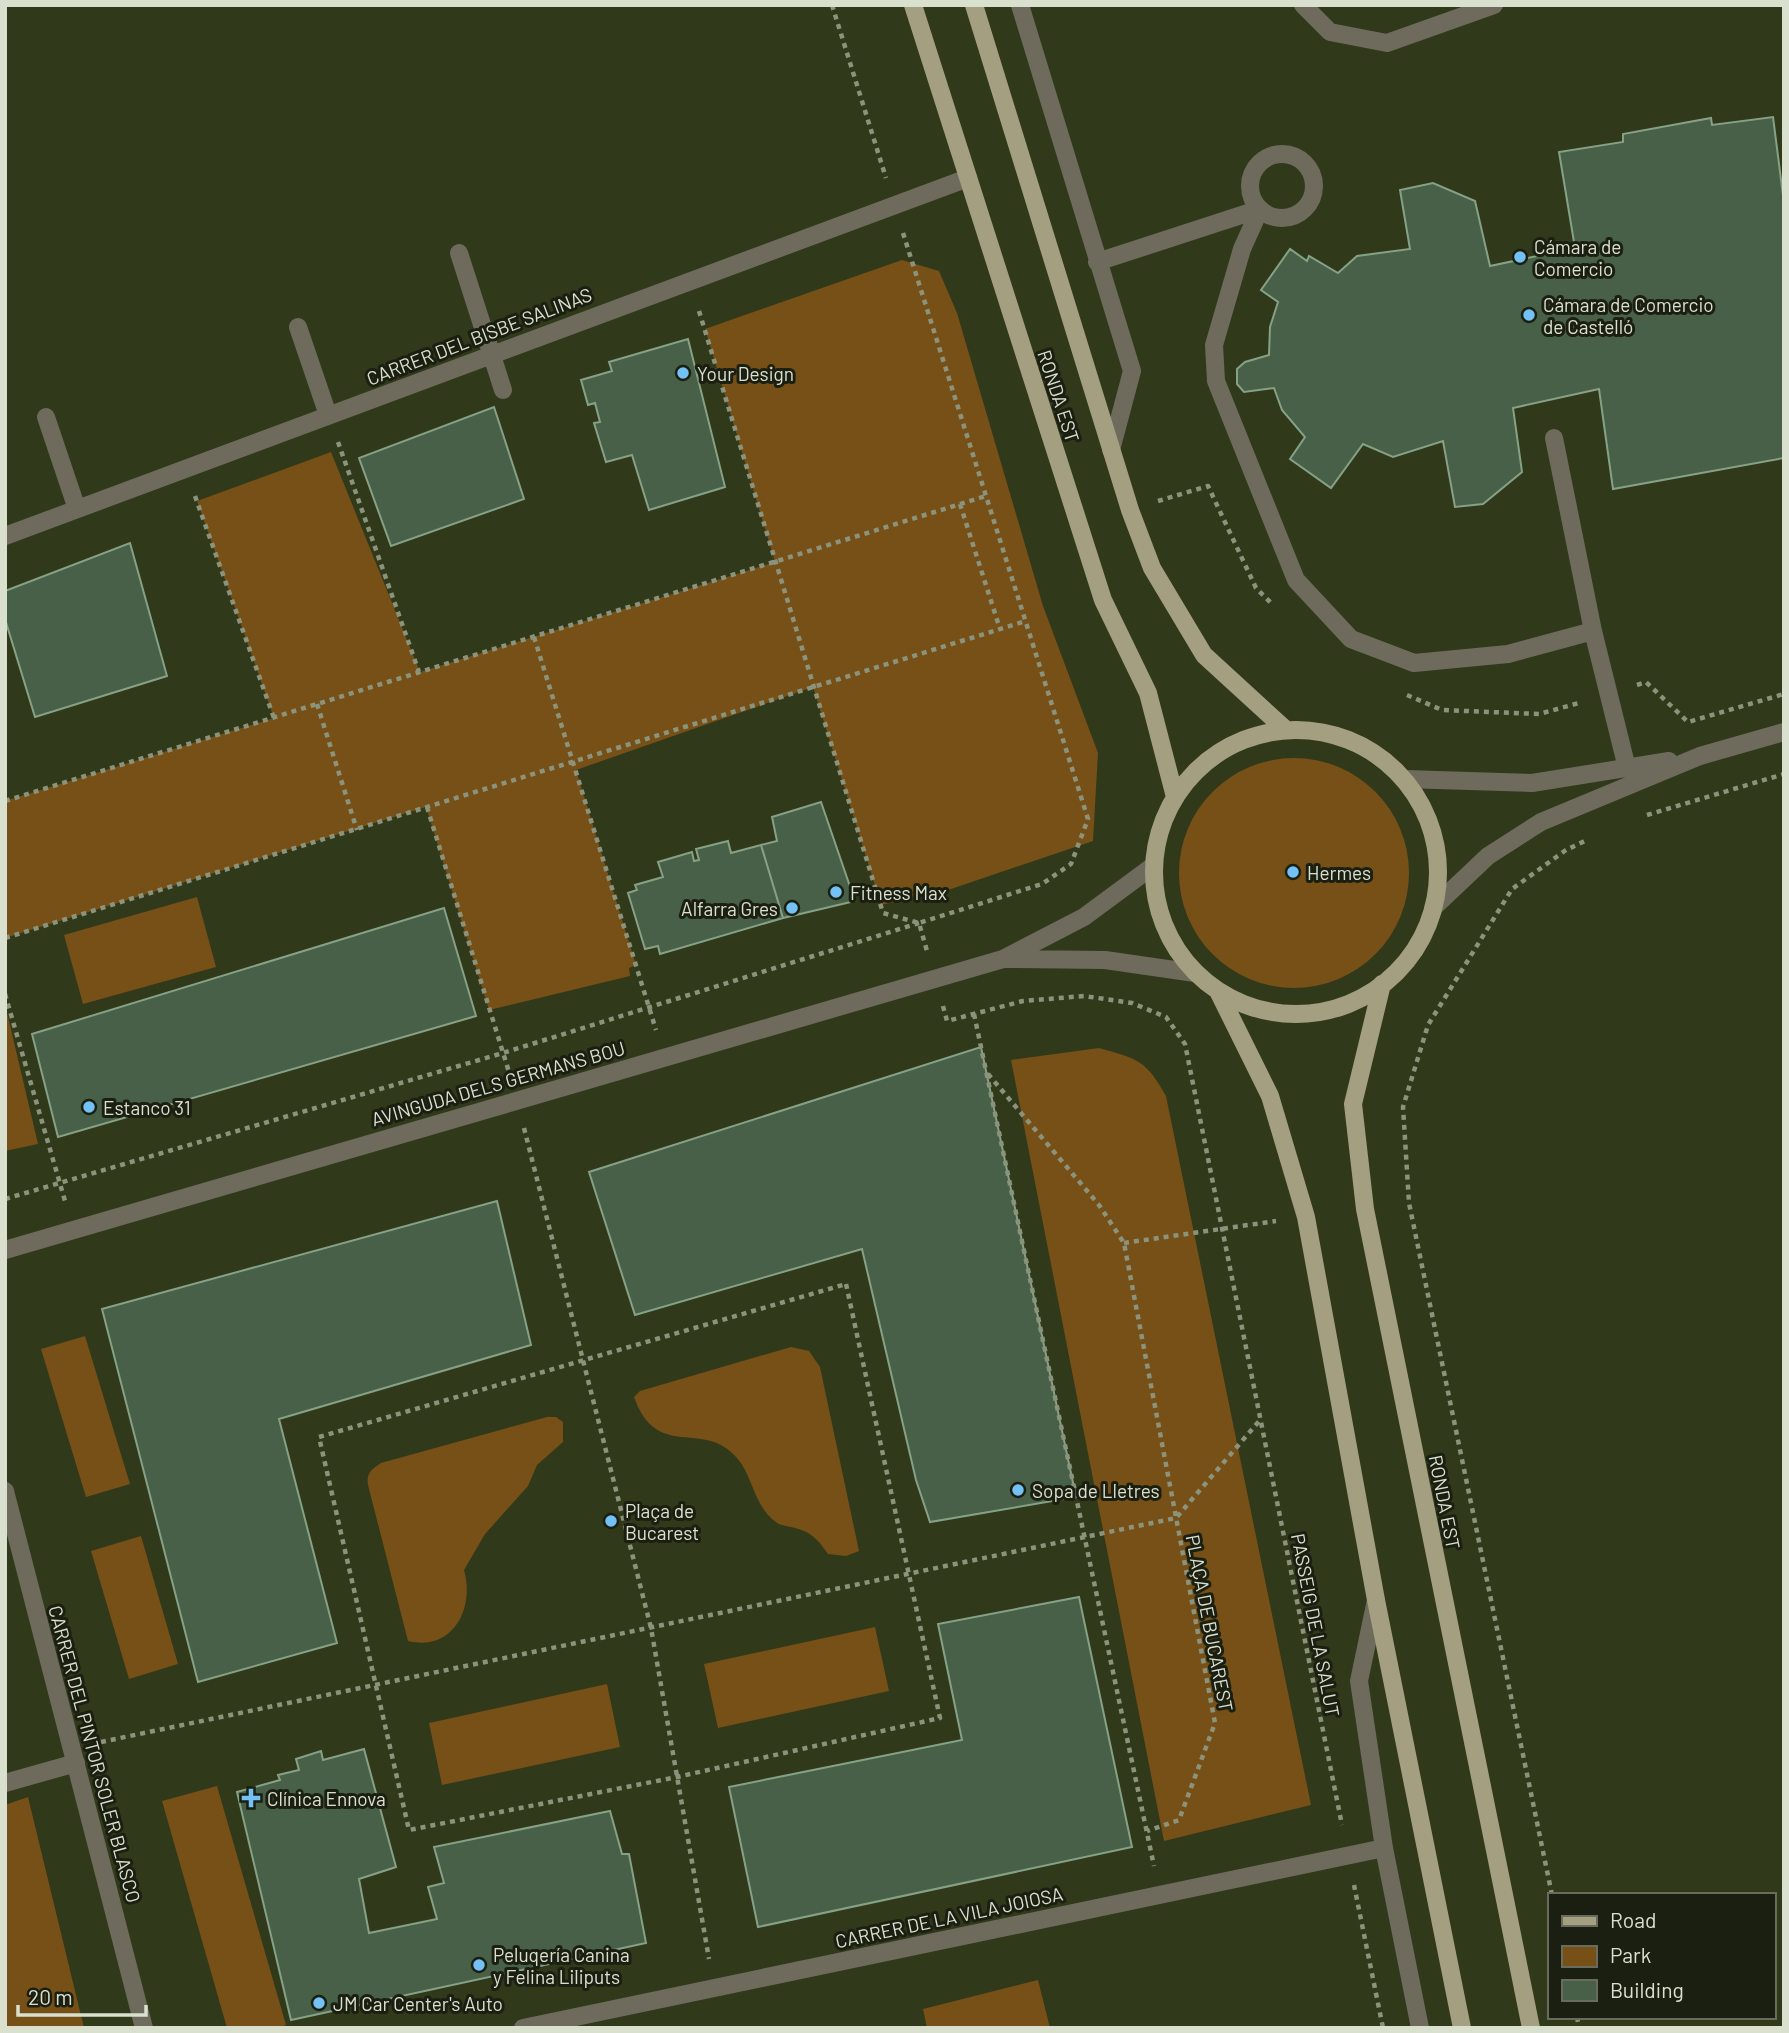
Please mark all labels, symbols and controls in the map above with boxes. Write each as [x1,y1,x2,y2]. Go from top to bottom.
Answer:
place label: Cámara de Comercio [1534,235,1621,280]
marker: Cámara de Comercio [1512,249,1528,265]
street label: CARRER DEL BISBE SALINAS [363,282,595,390]
place label: Cámara de Comercio de Castelló [1543,293,1714,338]
marker: Cámara de Comercio de Castelló [1521,307,1537,323]
street label: RONDA EST [1033,347,1085,445]
place label: Your Design [697,362,794,385]
marker: Your Design [675,365,691,381]
place label: Hermes [1307,861,1371,884]
marker: Hermes [1285,864,1301,880]
place label: Fitness Max [850,881,947,904]
marker: Fitness Max [828,884,844,900]
place label: Alfarra Gres [681,897,778,920]
marker: Alfarra Gres [784,900,800,916]
street label: AVINGUDA DELS GERMANS BOU [369,1036,627,1130]
place label: Estanco 31 [103,1096,191,1119]
marker: Estanco 31 [81,1099,97,1115]
street label: RONDA EST [1425,1453,1465,1551]
place label: Sopa de Lletres [1032,1479,1160,1502]
marker: Sopa de Lletres [1010,1482,1026,1498]
place label: Plaça de Bucarest [625,1499,699,1544]
marker: Plaça de Bucarest [603,1513,619,1529]
street label: PASSEIG DE LA SALUT [1287,1531,1345,1719]
street label: PLAÇA DE BUCAREST [1182,1533,1238,1713]
street label: CARRER DEL PINTOR SOLER BLASCO [44,1603,146,1905]
place label: Clínica Ennova [267,1787,386,1810]
marker: Clínica Ennova [241,1788,261,1808]
street label: CARRER DE LA VILA JOIOSA [833,1882,1065,1952]
legend [1548,1893,1775,2019]
text: Road [1610,1907,1656,1932]
text: Park [1610,1942,1651,1967]
place label: Peluqería Canina y Felina Liliputs [493,1943,630,1988]
marker: Peluqería Canina y Felina Liliputs [471,1957,487,1973]
scale bar [18,1974,145,2018]
text: Building [1610,1977,1684,2002]
text: 20 m [28,1984,73,2009]
place label: JM Car Center's Auto [333,1992,503,2015]
marker: JM Car Center's Auto [311,1995,327,2011]

